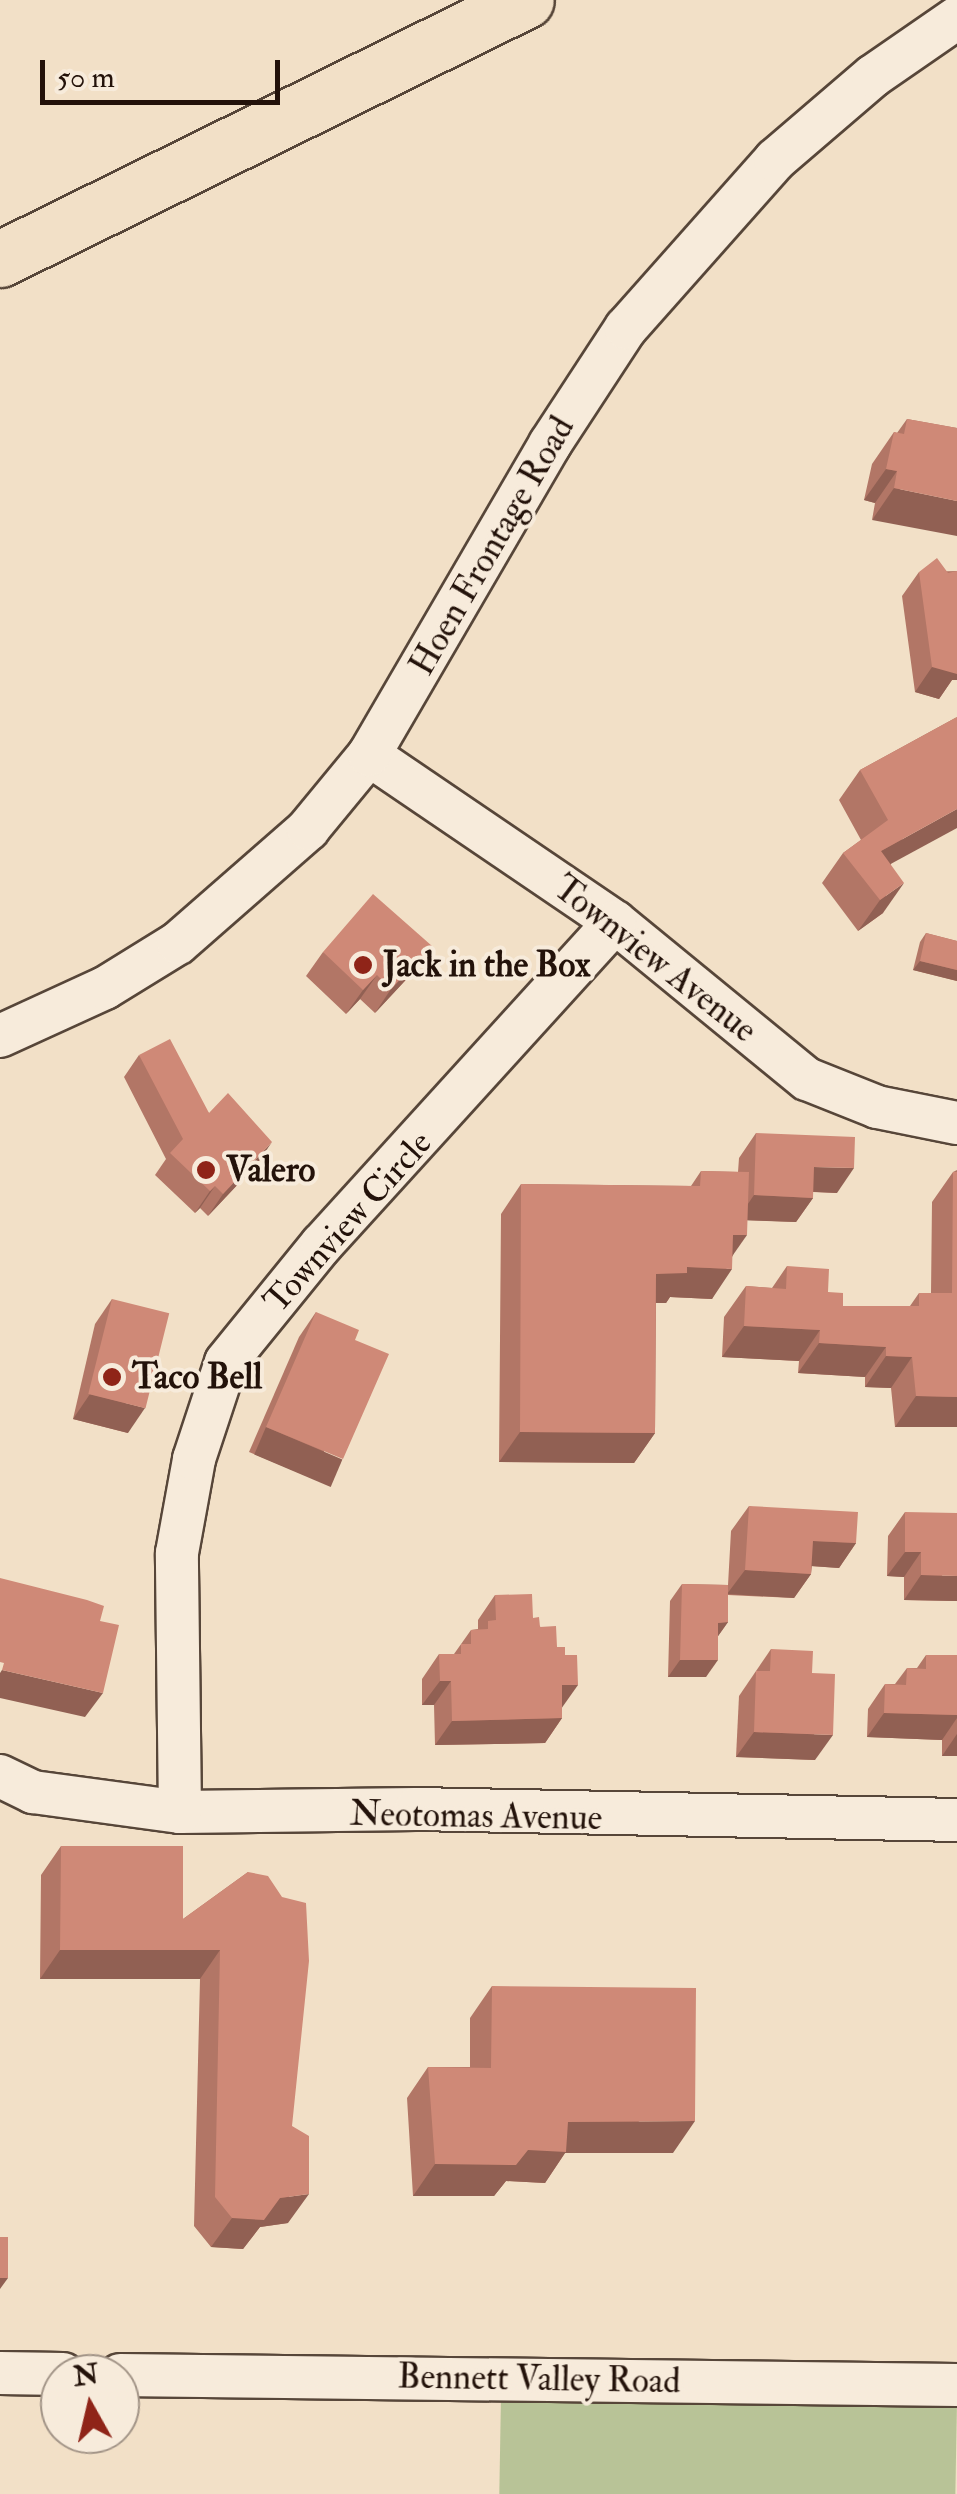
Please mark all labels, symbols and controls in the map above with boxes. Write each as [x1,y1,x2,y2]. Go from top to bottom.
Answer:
scale bar [45,40,285,102]
text: 50 m [57,59,115,96]
street label: Hoen Frontage Road [401,409,583,683]
street label: Townview Avenue [545,867,765,1051]
place label: Jack in the Box [383,944,590,986]
marker: Jack in the Box [352,954,374,976]
street label: Townview Circle [255,1122,441,1322]
place label: Valero [226,1149,315,1191]
marker: Valero [195,1159,217,1181]
place label: Taco Bell [132,1356,262,1398]
marker: Taco Bell [101,1366,123,1388]
street label: Neotomas Avenue [349,1793,603,1839]
north arrow [40,2354,140,2454]
street label: Bennett Valley Road [397,2356,681,2402]
text: N [71,2357,101,2395]

